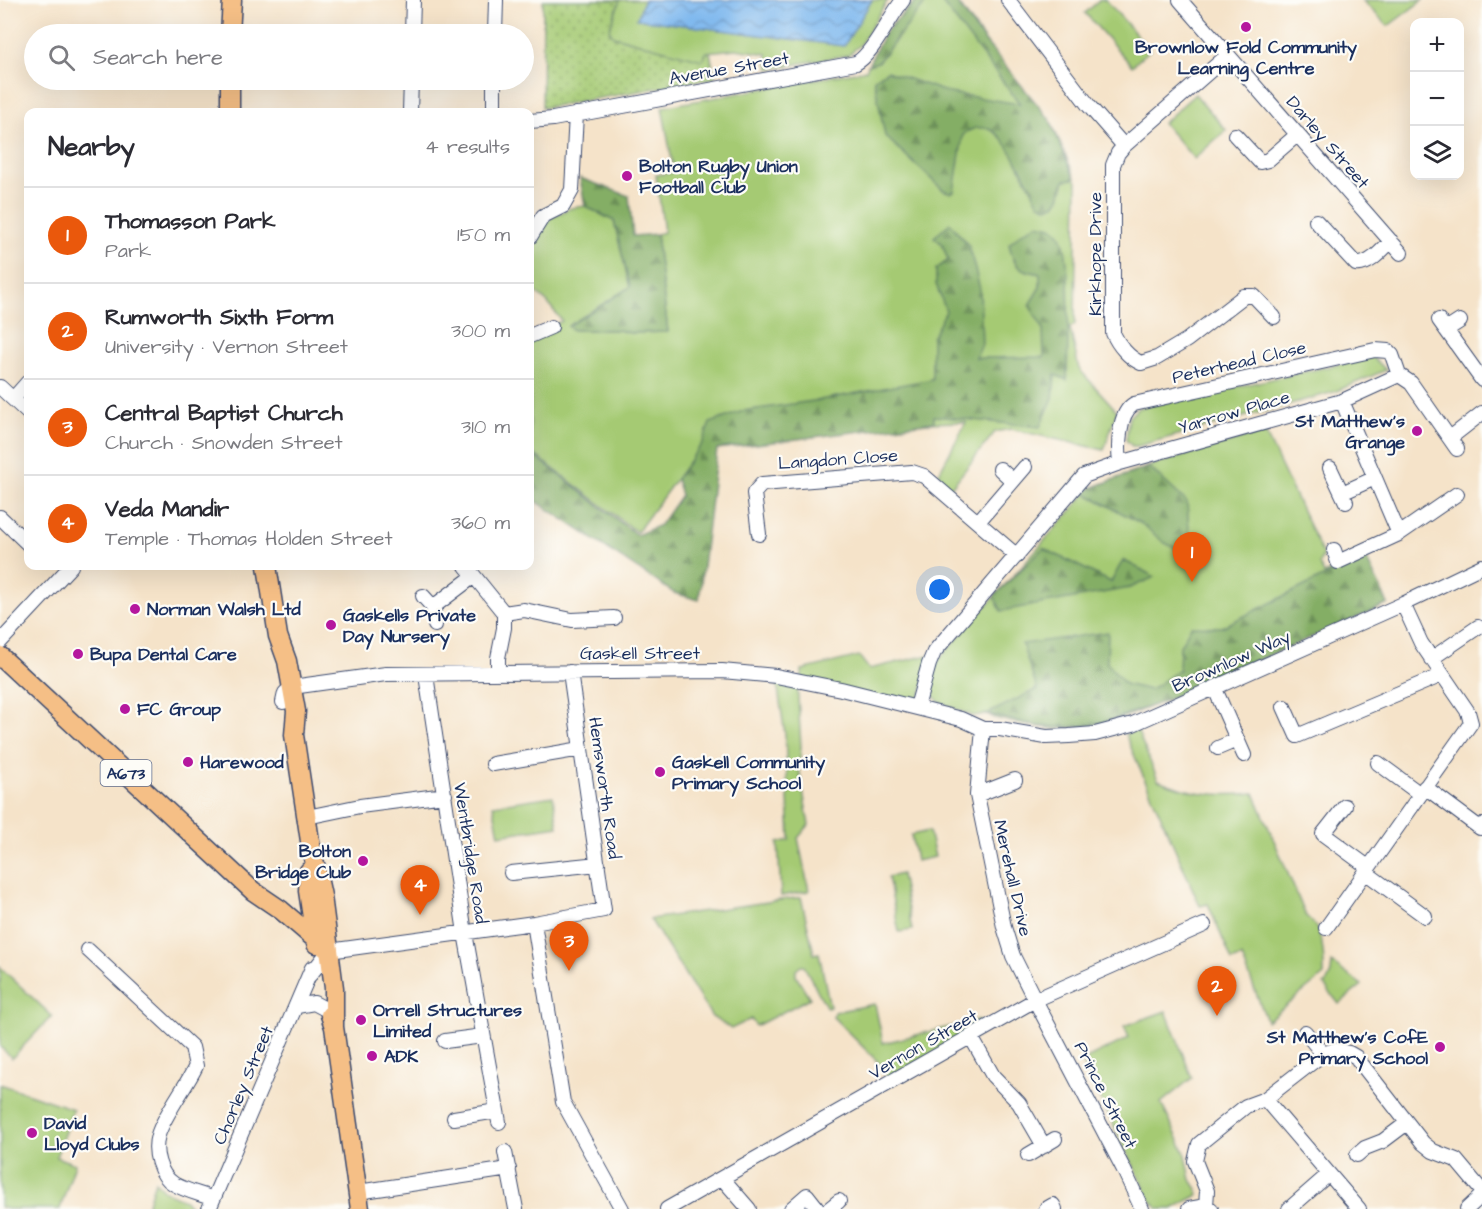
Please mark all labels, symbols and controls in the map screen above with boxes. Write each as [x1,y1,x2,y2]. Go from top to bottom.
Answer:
map controls [1410,18,1464,180]
button: + [1410,18,1464,72]
marker: Brownlow Fold Community Learning Centre [1239,20,1253,34]
search box [24,24,534,90]
place label: Brownlow Fold Community Learning Centre [1135,35,1357,82]
icon: search [45,41,78,74]
text: Search here [93,42,223,73]
street label: Avenue Street [667,46,792,91]
button: − [1410,72,1464,126]
street label: Darley Street [1279,90,1376,195]
button: layers [1410,126,1464,180]
text: Nearby [48,129,135,165]
text: 4 results [425,133,510,161]
place label: Bolton Rugby Union Football Club [639,154,798,200]
marker: Bolton Rugby Union Football Club [620,169,634,183]
street label: Kirkhope Drive [1083,192,1108,316]
text: Thomasson Park [105,206,275,237]
text: 1 [66,221,69,249]
text: 150 m [457,221,510,249]
text: Park [105,237,151,265]
text: Rumworth Sixth Form [105,302,333,333]
text: 2 [62,317,73,345]
text: 300 m [451,317,510,345]
text: University · Vernon Street [105,333,348,361]
street label: Peterhead Close [1170,335,1309,390]
street label: Yarrow Place [1175,385,1293,440]
text: Central Baptist Church [105,398,343,429]
place label: St Matthew's Grange [1294,409,1405,456]
text: 3 [62,413,73,441]
text: 310 m [461,413,510,441]
marker: St Matthew's Grange [1410,424,1424,438]
text: Church · Snowden Street [105,429,343,457]
street label: Langdon Close [777,443,899,477]
text: Veda Mandir [105,494,229,525]
text: 4 [61,509,74,537]
text: 360 m [451,509,510,537]
text: Temple · Thomas Holden Street [105,525,392,553]
pin: 1 [1172,532,1212,582]
your location [925,575,954,604]
place label: Norman Walsh Ltd [147,597,302,622]
marker: Norman Walsh Ltd [128,602,142,616]
place label: Gaskells Private Day Nursery [343,603,476,650]
marker: Gaskells Private Day Nursery [324,618,338,632]
street label: Brownlow Way [1168,624,1295,700]
street label: Gaskell Street [580,641,701,666]
place label: Bupa Dental Care [90,642,237,667]
marker: Bupa Dental Care [71,647,85,661]
place label: FC Group [137,697,221,722]
marker: FC Group [118,702,132,716]
street label: Hemsworth Road [582,716,627,861]
place label: Harewood [200,750,285,775]
place label: Gaskell Community Primary School [672,750,825,797]
marker: Harewood [181,755,195,769]
road number: A673 [100,760,152,786]
marker: Gaskell Community Primary School [653,765,667,779]
street label: Wentbridge Road [446,781,494,926]
street label: Merehall Drive [987,818,1038,939]
place label: Bolton Bridge Club [255,839,352,886]
marker: Bolton Bridge Club [356,854,370,868]
pin: 4 [400,866,440,915]
pin: 3 [550,922,588,971]
pin: 2 [1198,966,1236,1016]
place label: Orrell Structures Limited [373,998,522,1044]
street label: Vernon Street [864,1003,983,1086]
marker: Orrell Structures Limited [354,1013,368,1027]
street label: Chorley Street [207,1021,281,1149]
place label: St Matthew's CofE Primary School [1266,1025,1428,1072]
street label: Prince Street [1068,1037,1144,1154]
marker: St Matthew's CofE Primary School [1433,1040,1447,1054]
place label: ADK [384,1044,419,1069]
marker: ADK [365,1049,379,1063]
place label: David Lloyd Clubs [44,1111,140,1158]
marker: David Lloyd Clubs [25,1126,39,1140]

